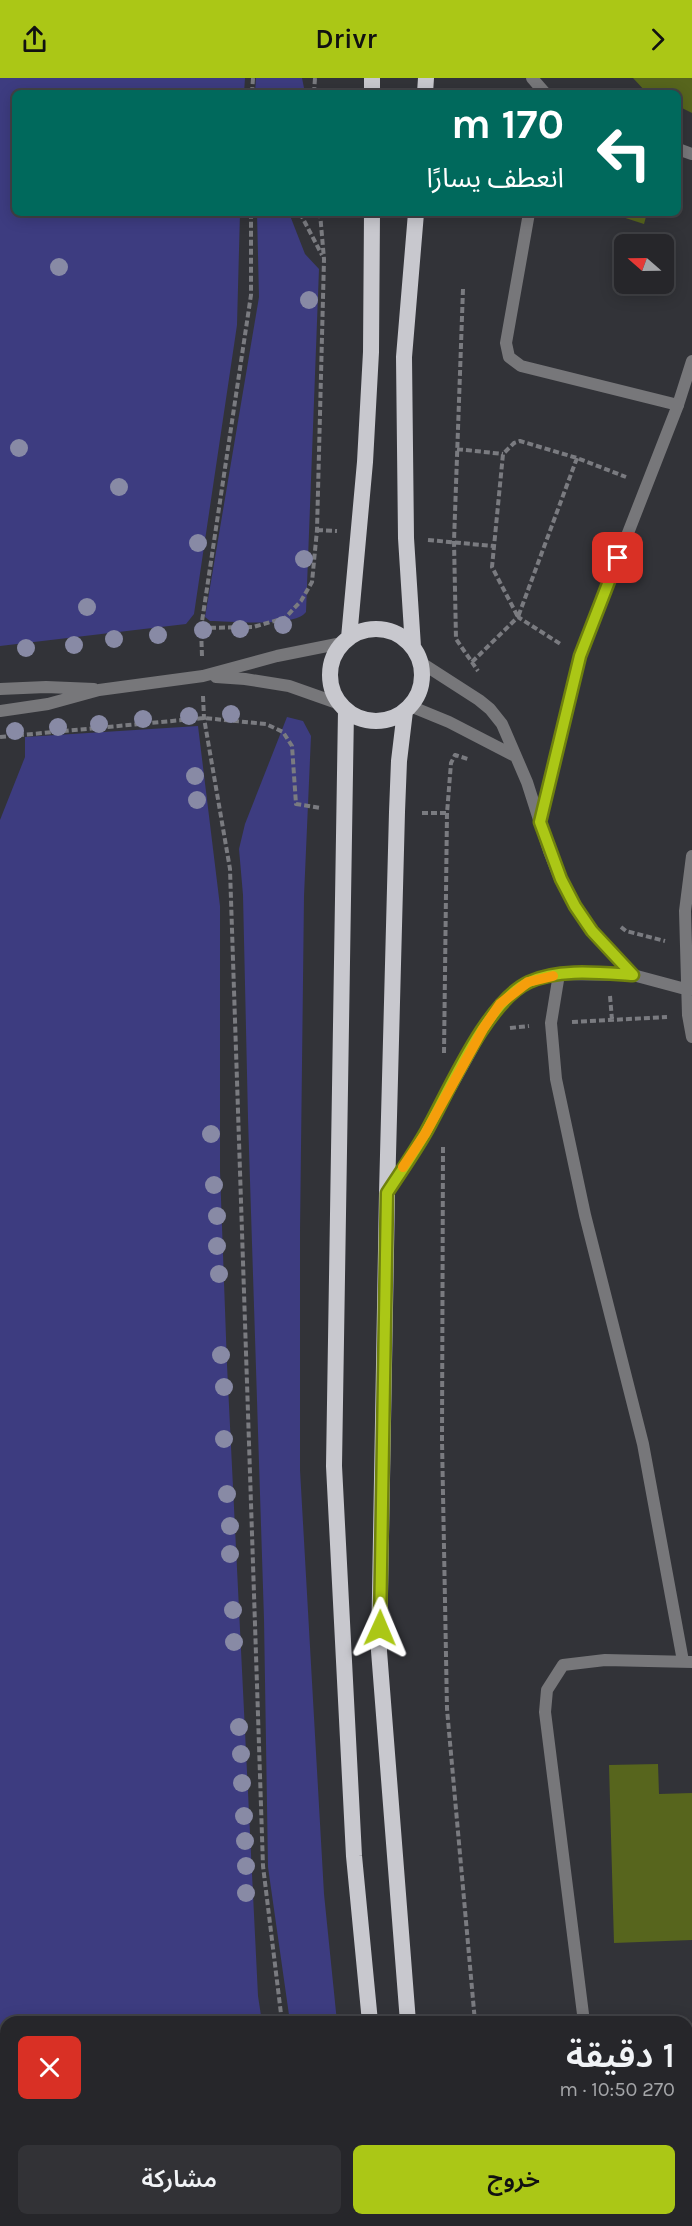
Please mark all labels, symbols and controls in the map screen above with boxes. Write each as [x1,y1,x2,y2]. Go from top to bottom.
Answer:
icon: share [18,23,51,56]
text: Drivr [315,23,377,55]
icon: forward [641,23,674,56]
text: 170 m [451,99,564,149]
icon: left [585,114,663,192]
text: انعطف يسارًا [426,162,564,194]
north arrow [614,234,674,294]
map controls [614,234,674,294]
pin [592,532,643,583]
icon: arrive [601,541,634,574]
position arrow [348,1596,412,1660]
text: 1 دقيقة [566,2034,675,2076]
button: close [18,2036,81,2099]
text: 270 m · 10:50 [559,2078,675,2101]
button: مشاركة [18,2145,341,2214]
button: خروج [353,2145,675,2214]

